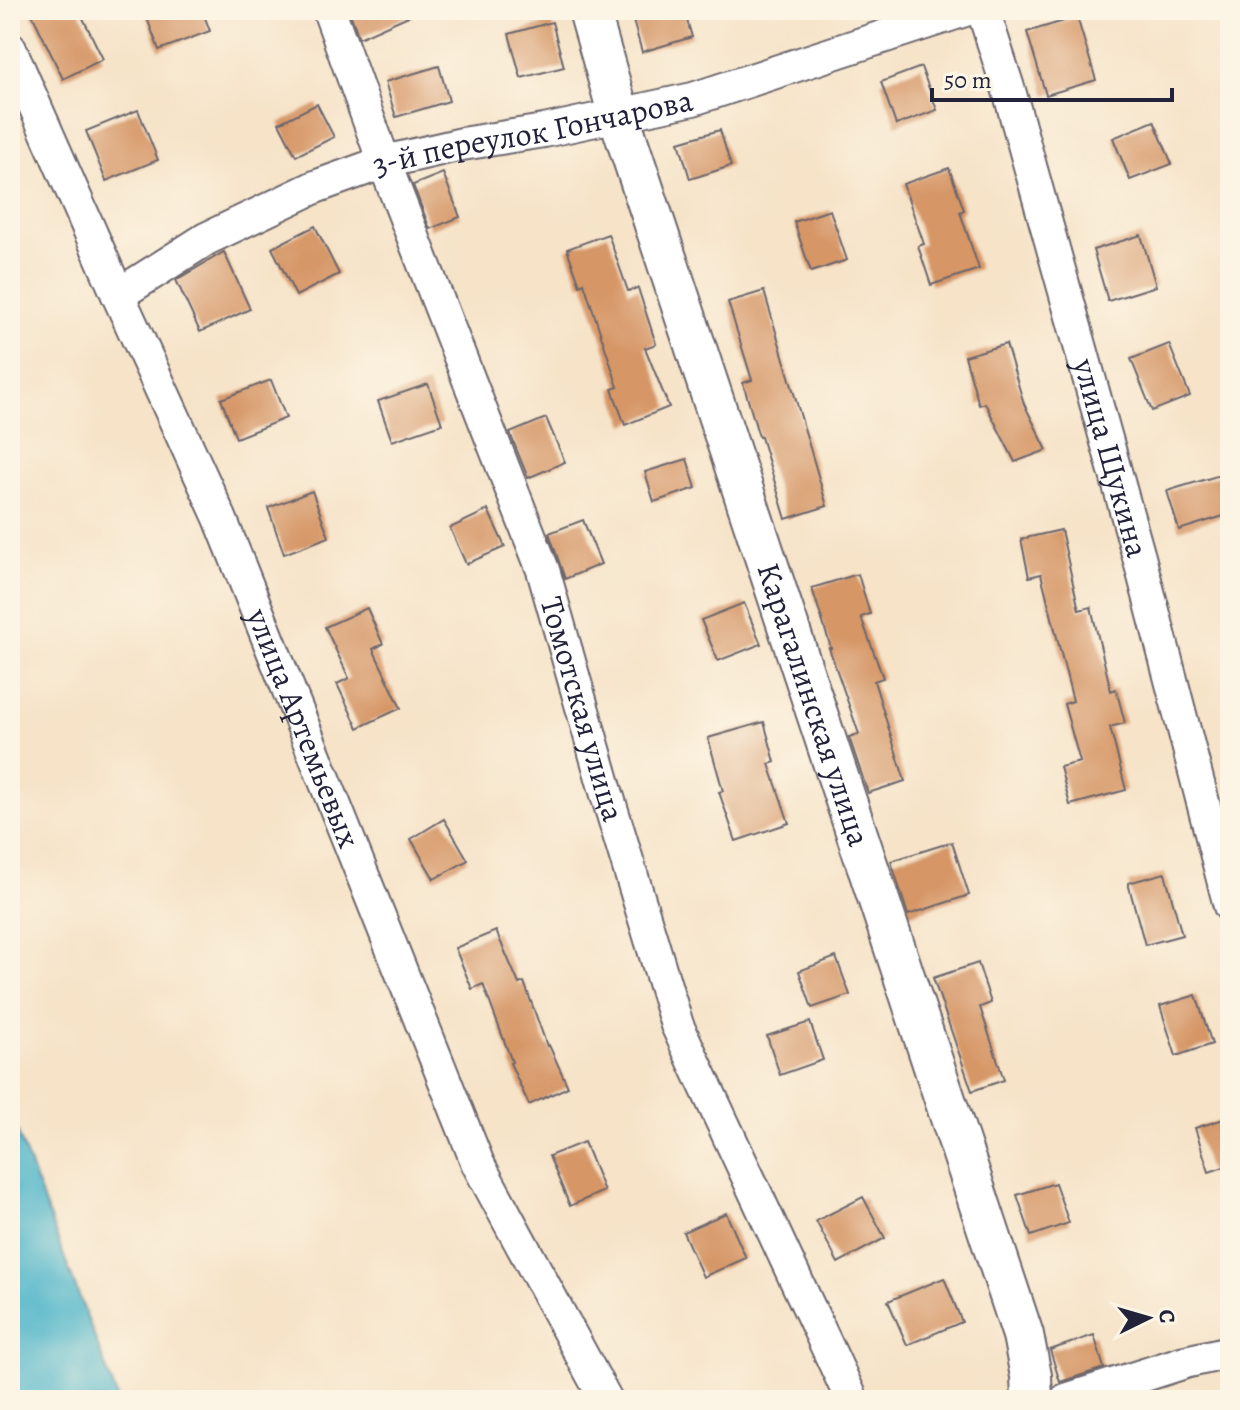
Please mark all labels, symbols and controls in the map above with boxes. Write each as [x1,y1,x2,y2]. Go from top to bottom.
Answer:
scale bar [932,52,1172,102]
text: 50 m [944,64,992,96]
street label: 3-й переулок Гончарова [366,78,697,187]
street label: улица Щукина [1062,353,1160,563]
street label: Карагалинская улица [747,557,882,852]
street label: Томотская улица [530,591,636,827]
street label: улица Артемьевых [236,601,372,854]
north arrow [1108,1278,1188,1358]
text: С [1151,1308,1182,1324]

